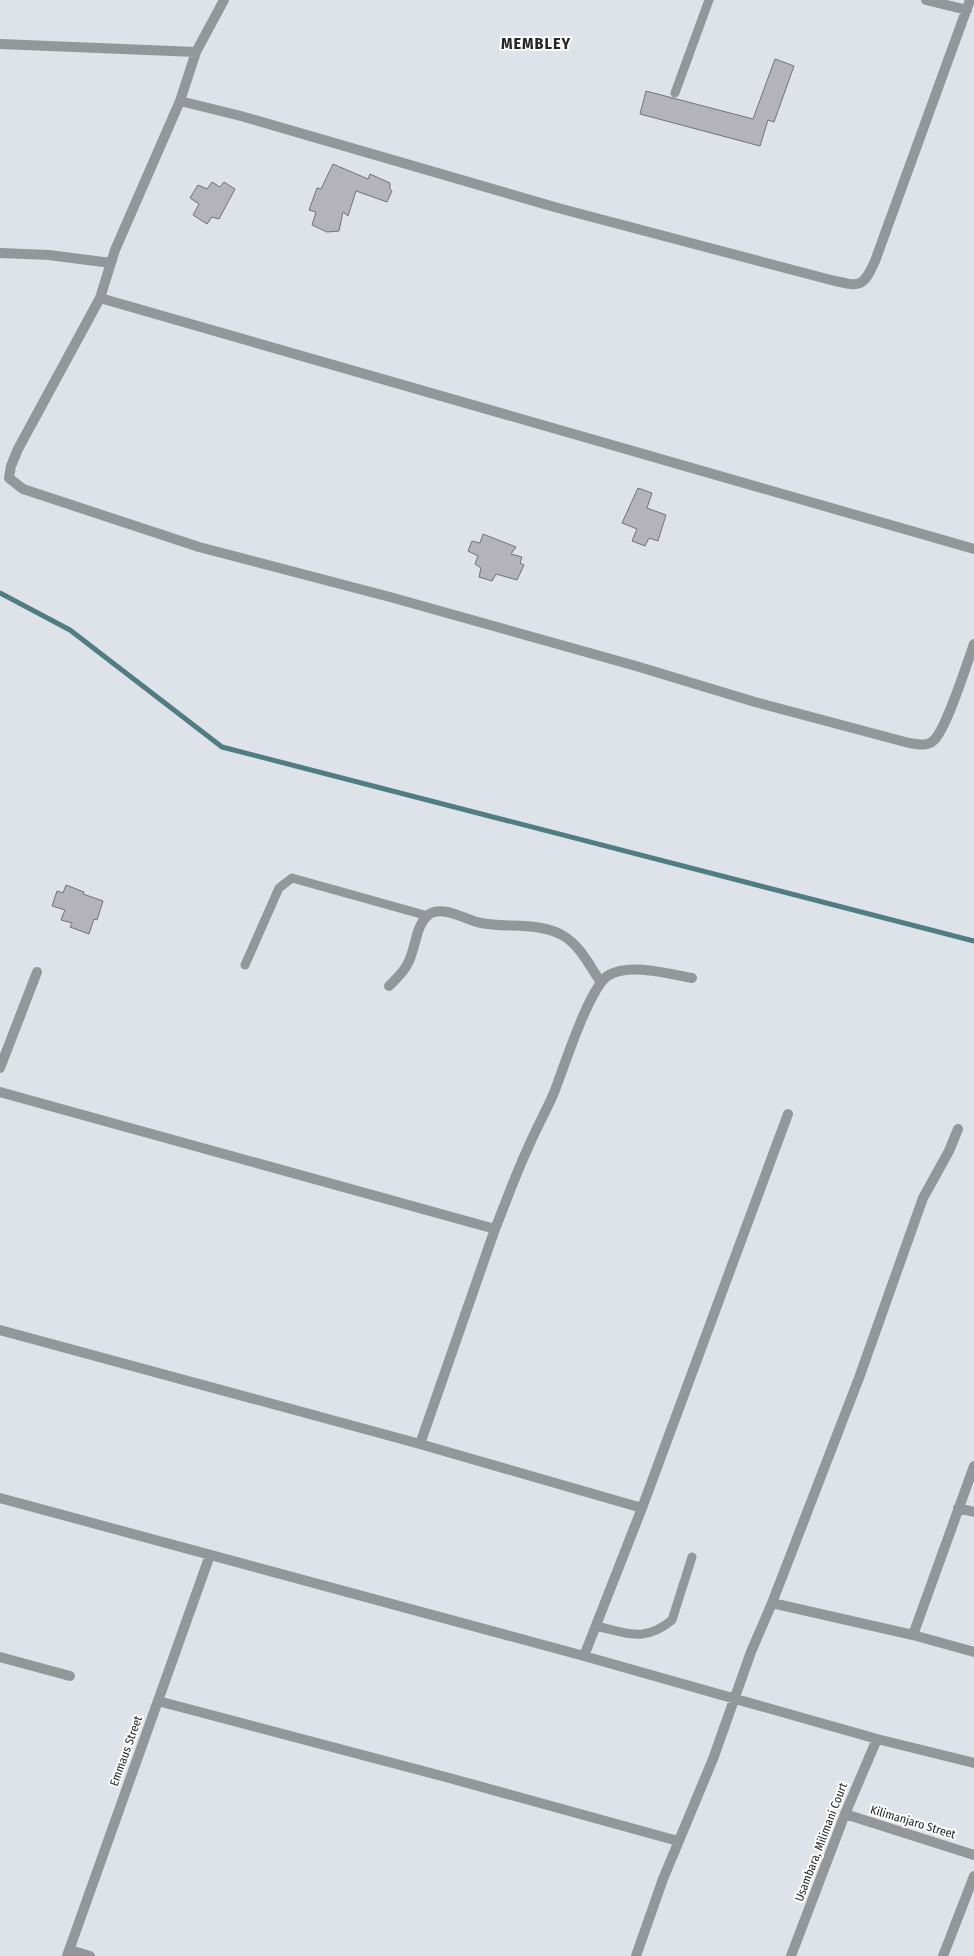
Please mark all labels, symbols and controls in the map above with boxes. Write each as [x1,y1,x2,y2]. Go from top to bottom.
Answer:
district label: MEMBLEY [501,34,571,53]
street label: Emmaus Street [107,1714,145,1788]
street label: Usambara, Milimani Court [792,1781,850,1903]
street label: Kilimanjaro Street [869,1802,957,1842]

